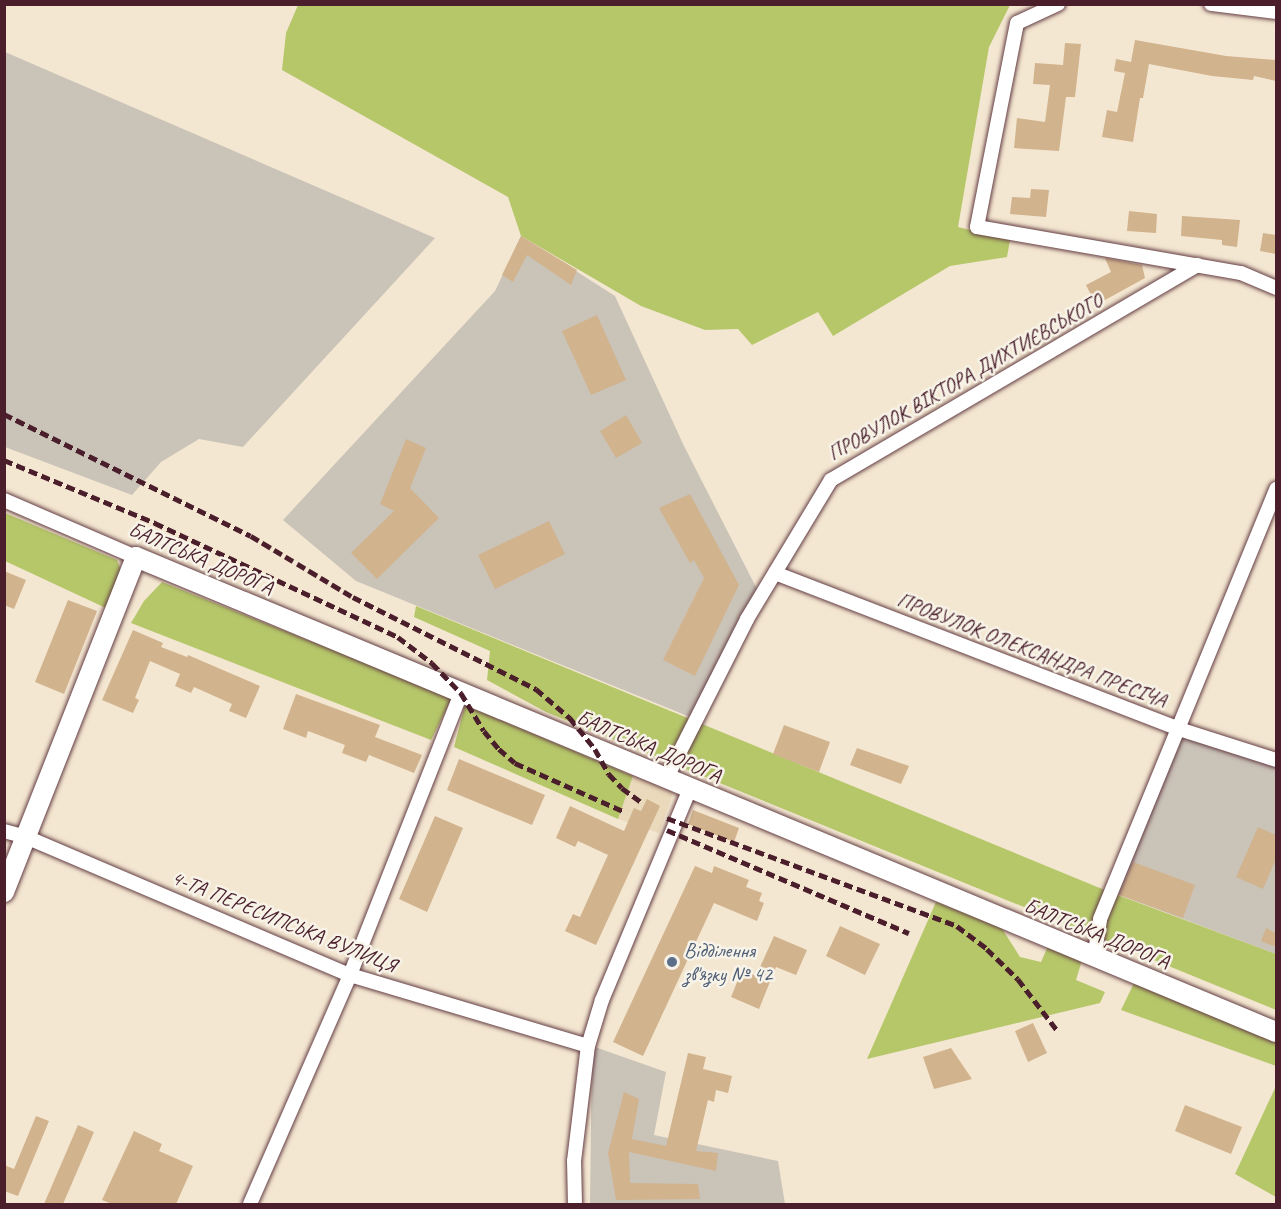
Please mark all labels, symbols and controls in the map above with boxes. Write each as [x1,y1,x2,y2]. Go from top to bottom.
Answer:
street label: ПРОВУЛОК ВІКТОРА ДИХТИЄВСЬКОГО [823,288,1107,466]
street label: БАЛТСЬКА ДОРОГА [125,516,277,600]
street label: ПРОВУЛОК ОЛЕКСАНДРА ПРЕСІЧА [894,587,1170,713]
street label: БАЛТСЬКА ДОРОГА [573,704,725,788]
street label: 4-ТА ПЕРЕСИПСЬКА ВУЛИЦЯ [169,865,399,977]
street label: БАЛТСЬКА ДОРОГА [1021,892,1173,974]
place label: Відділення зв'язку № 42 [684,937,772,987]
marker: Відділення зв'язку № 42 [665,955,679,969]

